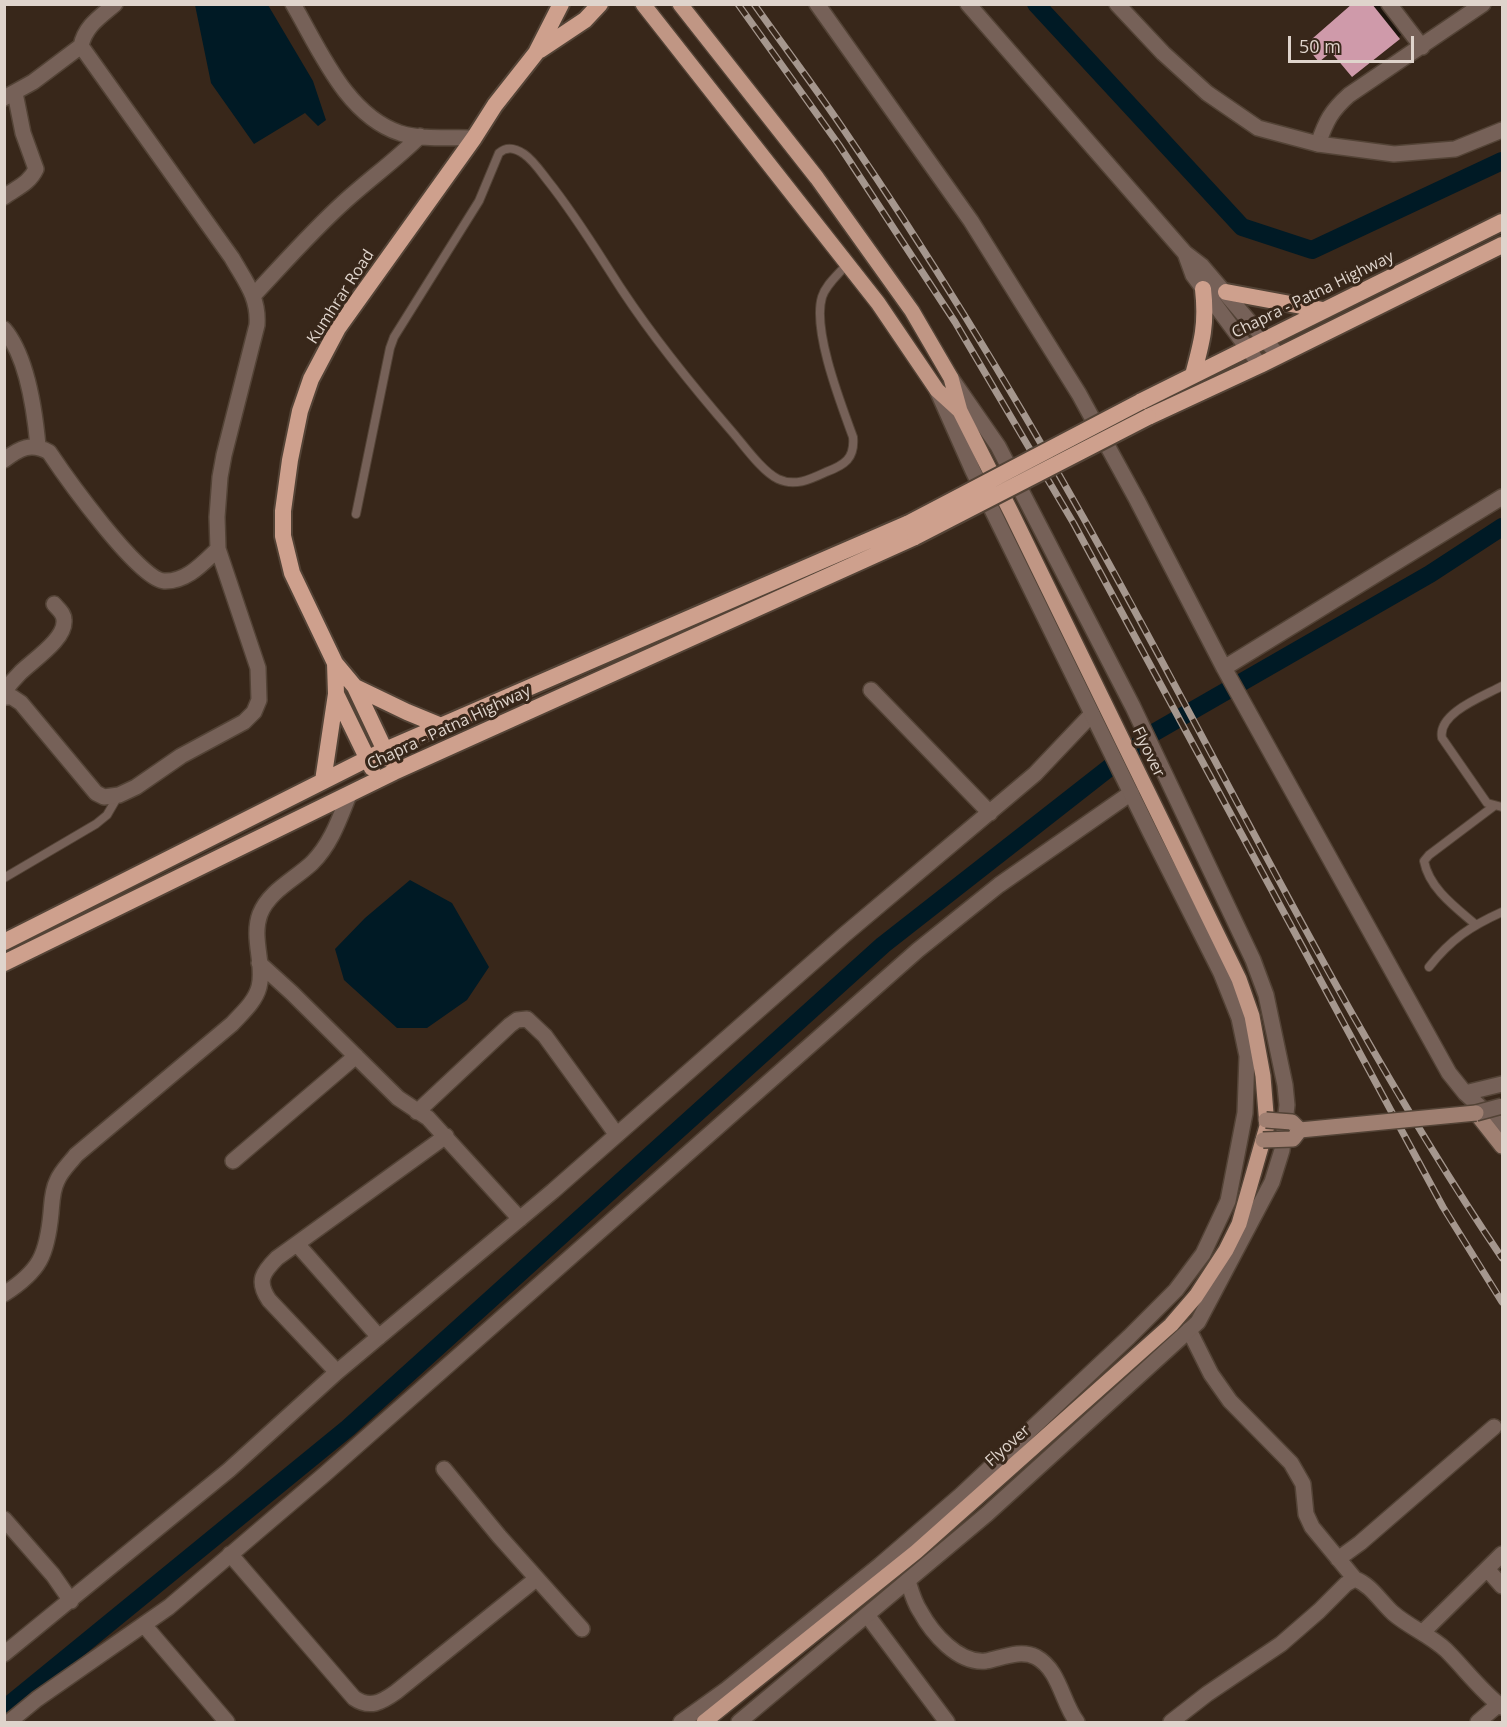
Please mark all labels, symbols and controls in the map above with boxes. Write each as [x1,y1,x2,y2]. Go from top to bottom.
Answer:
scale bar [1291,24,1417,62]
text: 50 m [1299,34,1341,58]
street label: Kumhrar Road [303,246,379,348]
street label: Chapra - Patna Highway [1229,247,1397,343]
street label: Chapra - Patna Highway [364,682,534,774]
street label: Flyover [1128,724,1168,780]
street label: Flyover [982,1421,1034,1471]

